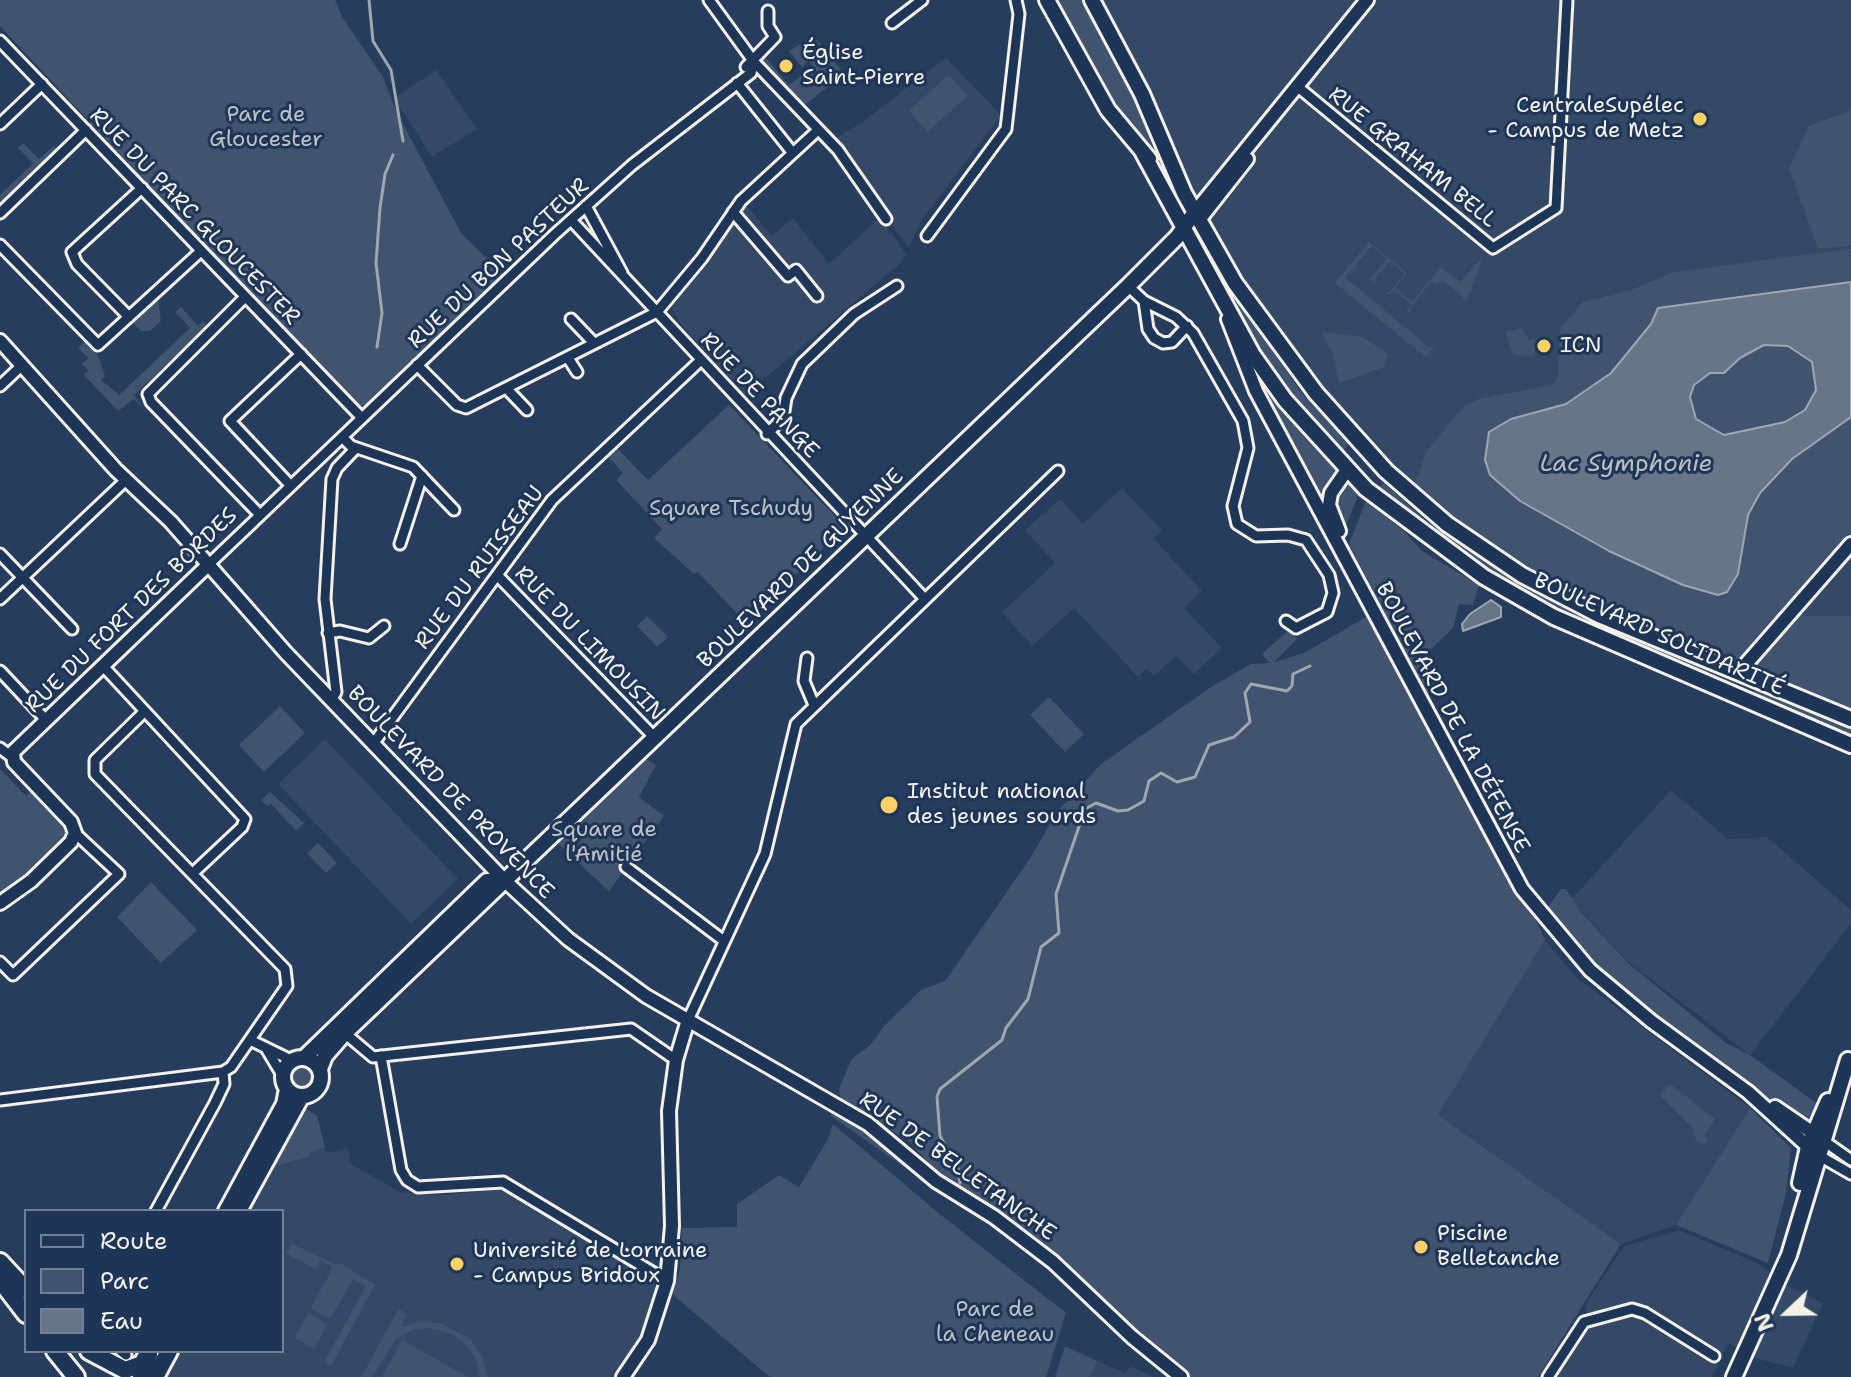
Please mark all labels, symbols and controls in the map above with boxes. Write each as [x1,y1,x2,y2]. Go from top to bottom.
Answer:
place label: Église Saint-Pierre [802,40,925,92]
marker: Église Saint-Pierre [777,57,795,75]
street label: RUE GRAHAM BELL [1322,82,1502,234]
place label: CentraleSupélec - Campus de Metz [1487,93,1684,144]
park label: Parc de Gloucester [209,102,323,154]
street label: RUE DU PARC GLOUCESTER [83,103,305,331]
marker: CentraleSupélec - Campus de Metz [1691,110,1709,128]
street label: RUE DU BON PASTEUR [403,173,595,355]
street label: RUE DE PANGE [694,328,824,464]
place label: ICN [1560,333,1601,359]
marker: ICN [1535,337,1553,355]
water label: Lac Symphonie [1540,451,1712,479]
street label: BOULEVARD DE GUYENNE [693,464,909,674]
street label: RUE DU RUISSEAU [410,481,550,655]
park label: Square Tschudy [649,496,813,522]
street label: RUE DU FORT DES BORDES [21,503,243,719]
street label: RUE DU LIMOUSIN [508,561,670,727]
street label: BOULEVARD SOLIDARITÉ [1529,568,1789,702]
street label: BOULEVARD DE LA DÉFENSE [1369,578,1535,858]
street label: BOULEVARD DE PROVENCE [341,681,559,905]
place label: Institut national des jeunes sourds [907,779,1096,830]
marker: Institut national des jeunes sourds [878,794,900,816]
park label: Square de l'Amitié [551,817,657,868]
street label: RUE DE BELLETANCHE [854,1087,1060,1247]
legend [24,1209,284,1353]
place label: Piscine Belletanche [1437,1221,1560,1272]
text: Route [100,1225,168,1257]
place label: Université de Lorraine - Campus Bridoux [473,1238,708,1290]
marker: Piscine Belletanche [1412,1238,1430,1256]
marker: Université de Lorraine - Campus Bridoux [448,1255,466,1273]
text: Parc [100,1265,149,1297]
north arrow [1747,1273,1827,1353]
park label: Parc de la Cheneau [936,1297,1054,1348]
text: Eau [100,1305,143,1337]
text: N [1748,1309,1781,1336]

